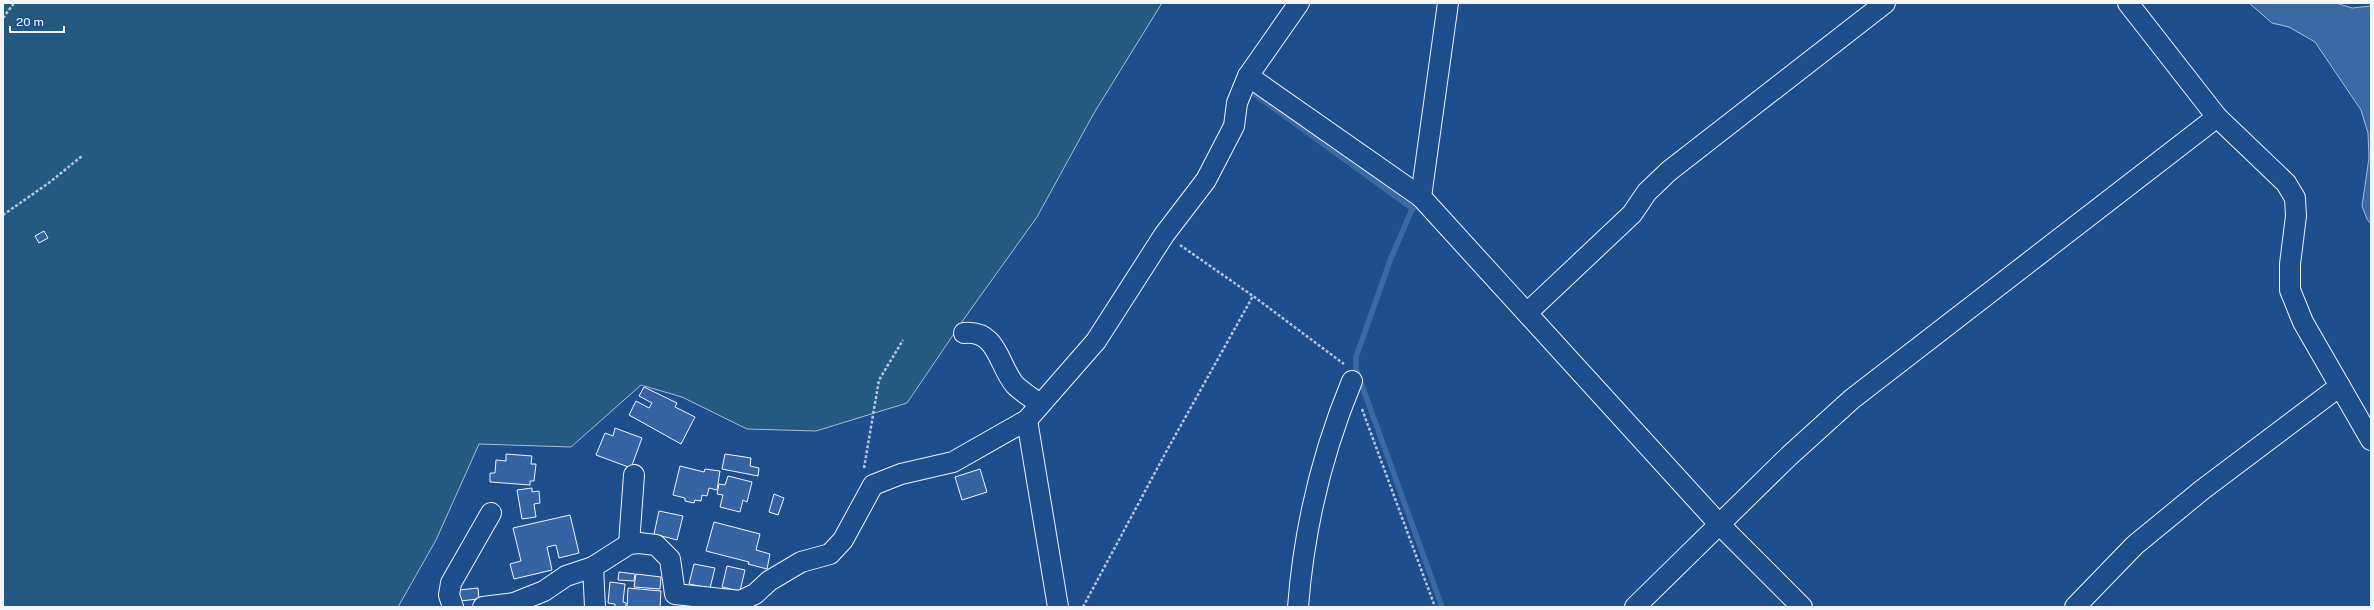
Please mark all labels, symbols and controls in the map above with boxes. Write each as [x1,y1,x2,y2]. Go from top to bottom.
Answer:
scale bar [10,8,64,34]
text: 20 m [16,15,44,29]

